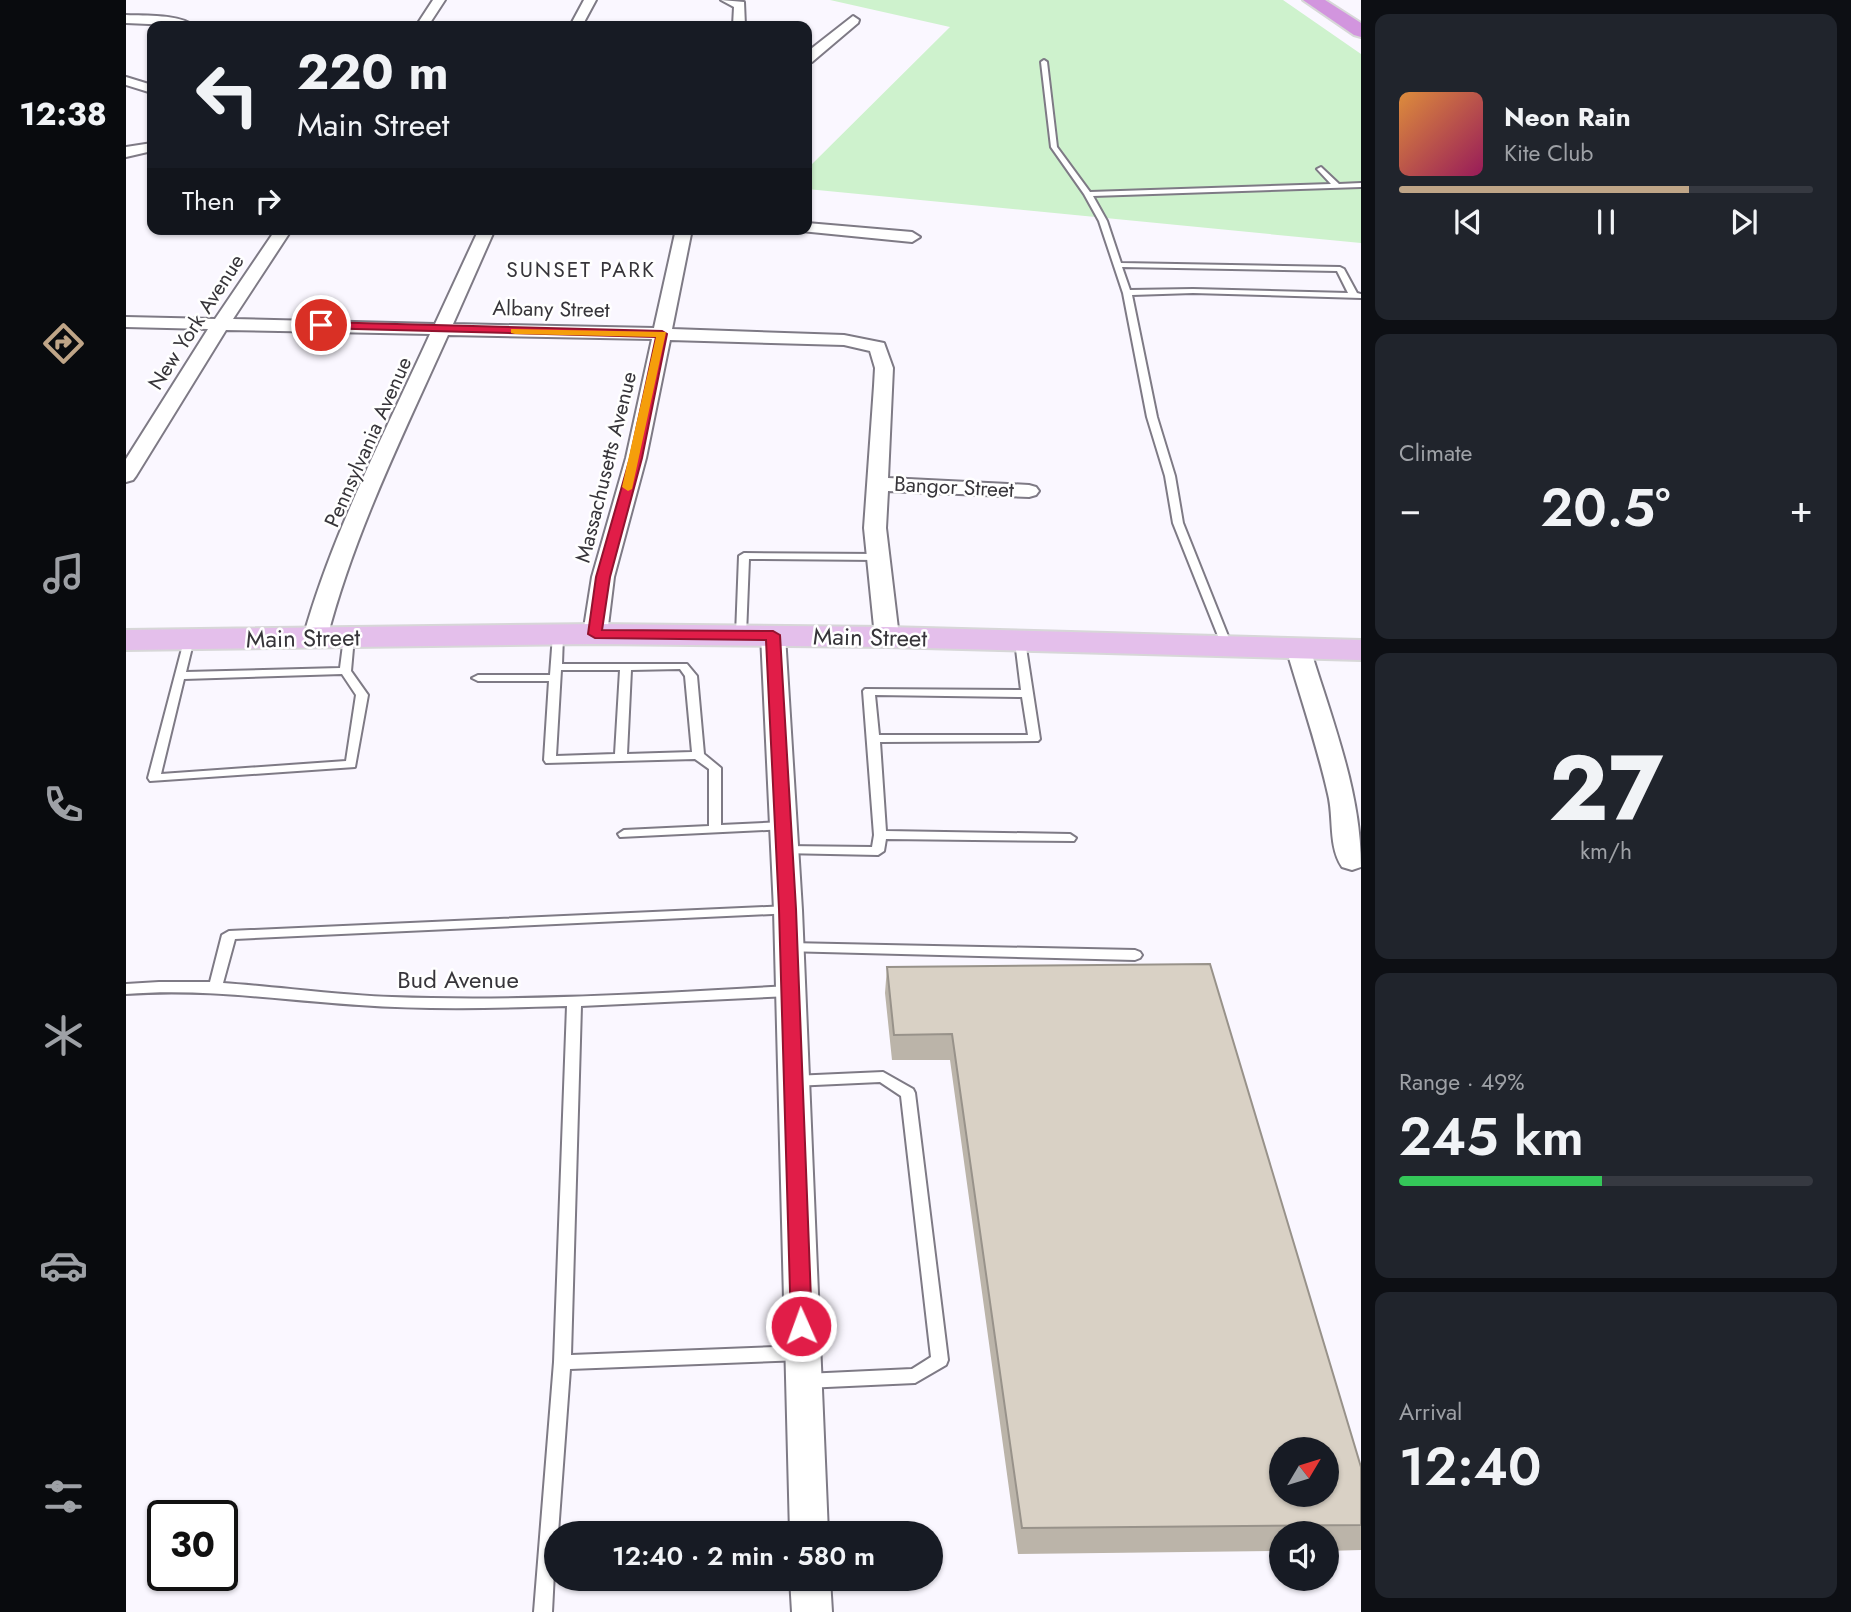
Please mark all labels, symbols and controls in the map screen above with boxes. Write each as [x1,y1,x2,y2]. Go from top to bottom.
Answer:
text: 220 m [297,37,449,107]
icon: left [182,49,273,140]
text: 12:38 [19,91,107,137]
text: Neon Rain [1504,98,1631,136]
text: Main Street [297,102,449,148]
text: Kite Club [1504,136,1593,170]
text: Then [182,182,235,220]
icon: right [249,182,287,220]
icon: previous [1449,203,1487,241]
icon: pause [1587,203,1625,241]
icon: next [1725,203,1763,241]
street label: New York Avenue [141,248,251,396]
district label: SUNSET PARK [506,255,656,285]
street label: Albany Street [492,293,610,325]
pin [291,295,351,355]
icon: arrive [302,306,340,344]
icon: directions [39,319,88,368]
street label: Pennsylvania Avenue [317,352,419,532]
street label: Massachusetts Avenue [568,368,644,566]
text: Climate [1399,436,1472,470]
street label: Bangor Street [893,469,1015,505]
text: 20.5° [1541,470,1670,546]
text: − [1399,481,1421,536]
text: + [1790,481,1813,536]
icon: music [39,549,88,598]
street label: Main Street [813,619,928,655]
street label: Main Street [246,620,361,656]
text: 27 [1549,723,1663,854]
icon: phone [39,780,88,829]
text: km/h [1580,834,1632,868]
street label: Bud Avenue [397,962,519,997]
icon: climate [39,1011,88,1060]
text: Range · 49% [1399,1065,1525,1099]
text: 245 km [1399,1099,1584,1175]
icon: car [39,1241,88,1290]
position arrow [764,1289,838,1363]
text: Arrival [1399,1395,1462,1429]
text: 12:40 [1399,1429,1541,1505]
north arrow [1269,1437,1339,1507]
map controls [1269,1437,1339,1591]
icon: filters [39,1472,88,1521]
speed limit sign: 30 [147,1500,238,1591]
button: sound [1269,1521,1339,1591]
text: 12:40 · 2 min · 580 m [612,1537,875,1575]

